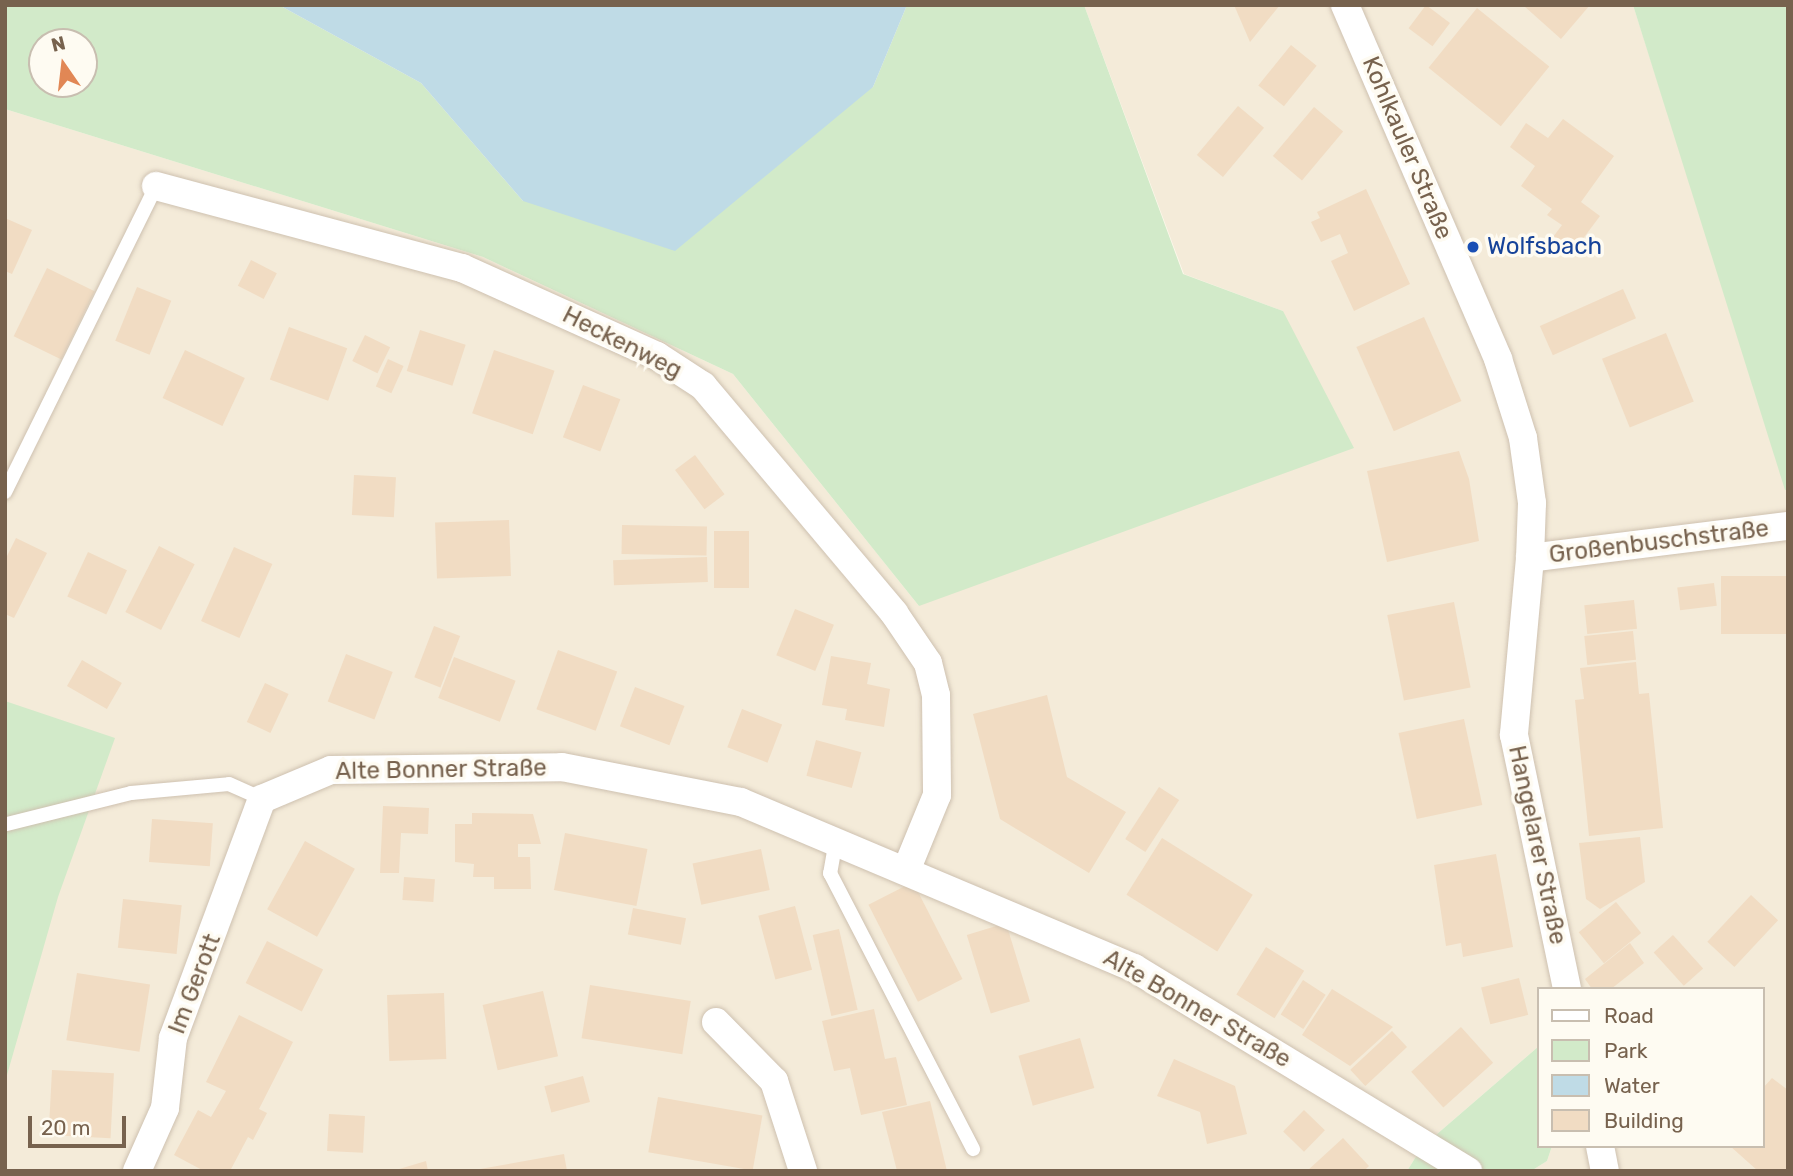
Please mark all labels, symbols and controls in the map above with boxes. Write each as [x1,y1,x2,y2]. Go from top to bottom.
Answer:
north arrow [28,28,98,98]
text: N [49,31,68,57]
street label: Kohlkauler Straße [1355,52,1459,244]
place label: Wolfsbach [1487,233,1602,261]
marker: Wolfsbach [1465,239,1481,255]
street label: Heckenweg [557,301,687,385]
street label: Großenbuschstraße [1547,514,1771,570]
street label: Hangelarer Straße [1502,743,1572,947]
street label: Alte Bonner Straße [335,754,547,786]
street label: Im Gerott [163,930,227,1038]
street label: Alte Bonner Straße [1098,944,1296,1074]
legend [1538,987,1765,1148]
text: Road [1604,1003,1654,1028]
text: Park [1604,1038,1648,1063]
text: Water [1604,1073,1660,1098]
scale bar [32,1102,130,1146]
text: Building [1604,1108,1684,1133]
text: 20 m [41,1115,90,1140]

